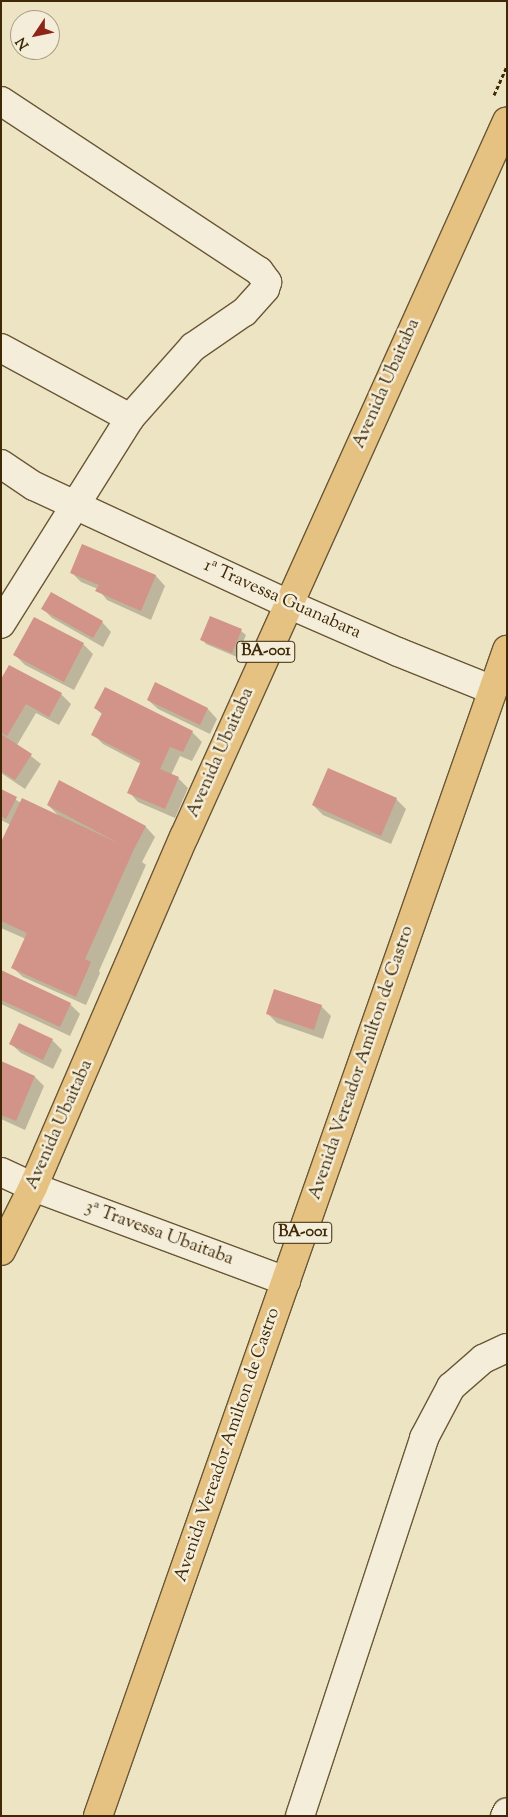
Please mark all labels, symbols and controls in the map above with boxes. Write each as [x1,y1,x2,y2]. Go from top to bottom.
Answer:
north arrow [10,10,60,60]
text: N [12,33,35,53]
street label: Avenida Ubaitaba [349,316,425,452]
street label: 1ª Travessa Guanabara [200,556,364,644]
road number: BA-001 [236,638,296,666]
street label: Avenida Ubaitaba [183,685,259,821]
street label: Avenida Vereador Amilton de Castro [305,923,419,1203]
street label: Avenida Ubaitaba [22,1057,98,1193]
street label: 3ª Travessa Ubaitaba [82,1197,236,1271]
road number: BA-001 [273,1220,333,1246]
street label: Avenida Vereador Amilton de Castro [171,1305,285,1585]

